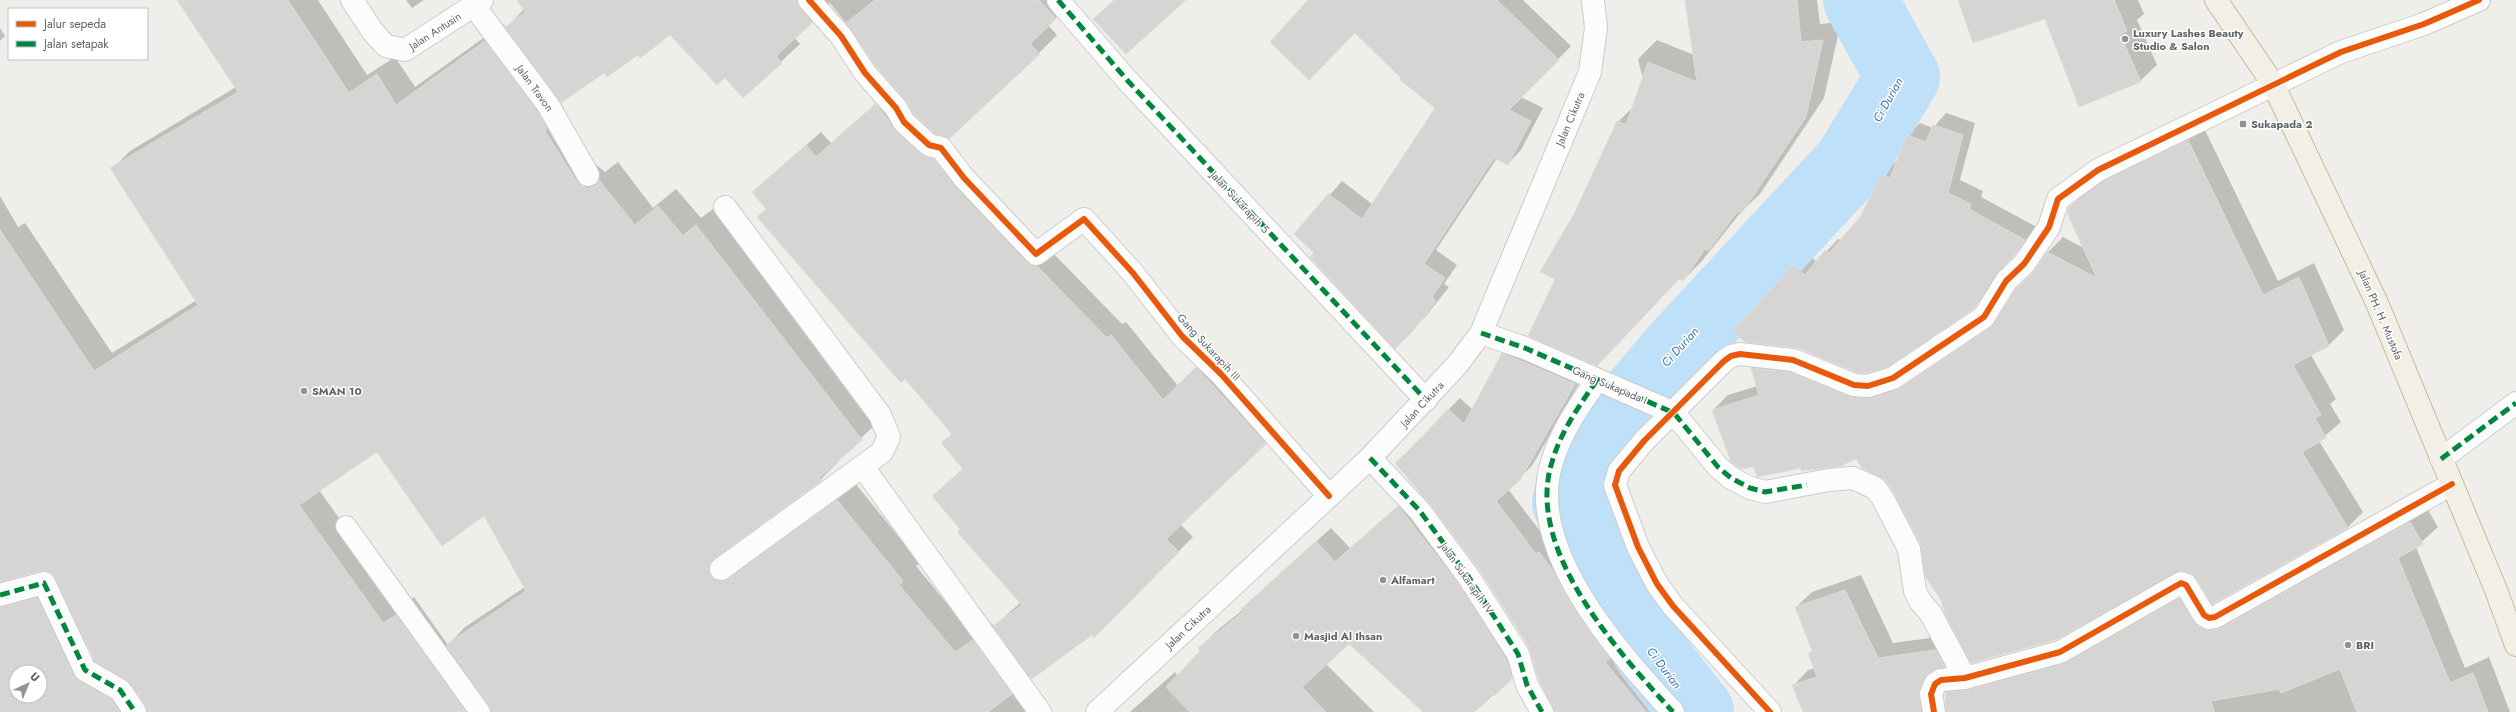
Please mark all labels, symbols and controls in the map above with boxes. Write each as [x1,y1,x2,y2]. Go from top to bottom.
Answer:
legend [8,8,148,60]
street label: Jalan Antusin [404,8,464,55]
text: Jalur sepeda [42,15,106,33]
place label: Luxury Lashes Beauty Studio & Salon [2133,25,2244,54]
marker: Luxury Lashes Beauty Studio & Salon [2120,34,2130,44]
text: Jalan setapak [42,35,109,53]
street label: Jalan Travon [511,60,557,115]
water label: Ci Durian [1868,74,1908,126]
street label: Jalan Cikutra [1551,89,1589,150]
place label: Sukapada 2 [2251,116,2312,132]
marker: Sukapada 2 [2238,119,2248,129]
street label: Jalan Sukarapih 5 [1205,166,1273,237]
street label: Jalan PH. H. Mustofa [2354,266,2407,362]
street label: Gang Sukarapih III [1174,310,1244,384]
water label: Ci Durian [1657,323,1703,371]
street label: Gang Sukapada I [1570,362,1650,408]
street label: Jalan Cikutra [1395,378,1447,432]
place label: SMAN 10 [312,383,362,399]
marker: SMAN 10 [299,386,309,396]
street label: Jalan Sukarapih IV [1435,537,1498,618]
place label: Alfamart [1390,572,1435,588]
marker: Alfamart [1378,575,1388,585]
street label: Jalan Cikutra [1160,602,1214,654]
place label: Masjid Al Ihsan [1304,628,1382,644]
marker: Masjid Al Ihsan [1291,631,1301,641]
place label: BRI [2356,637,2374,653]
marker: BRI [2343,640,2353,650]
water label: Ci Durian [1642,643,1686,693]
north arrow [8,664,48,704]
text: U [27,668,43,685]

